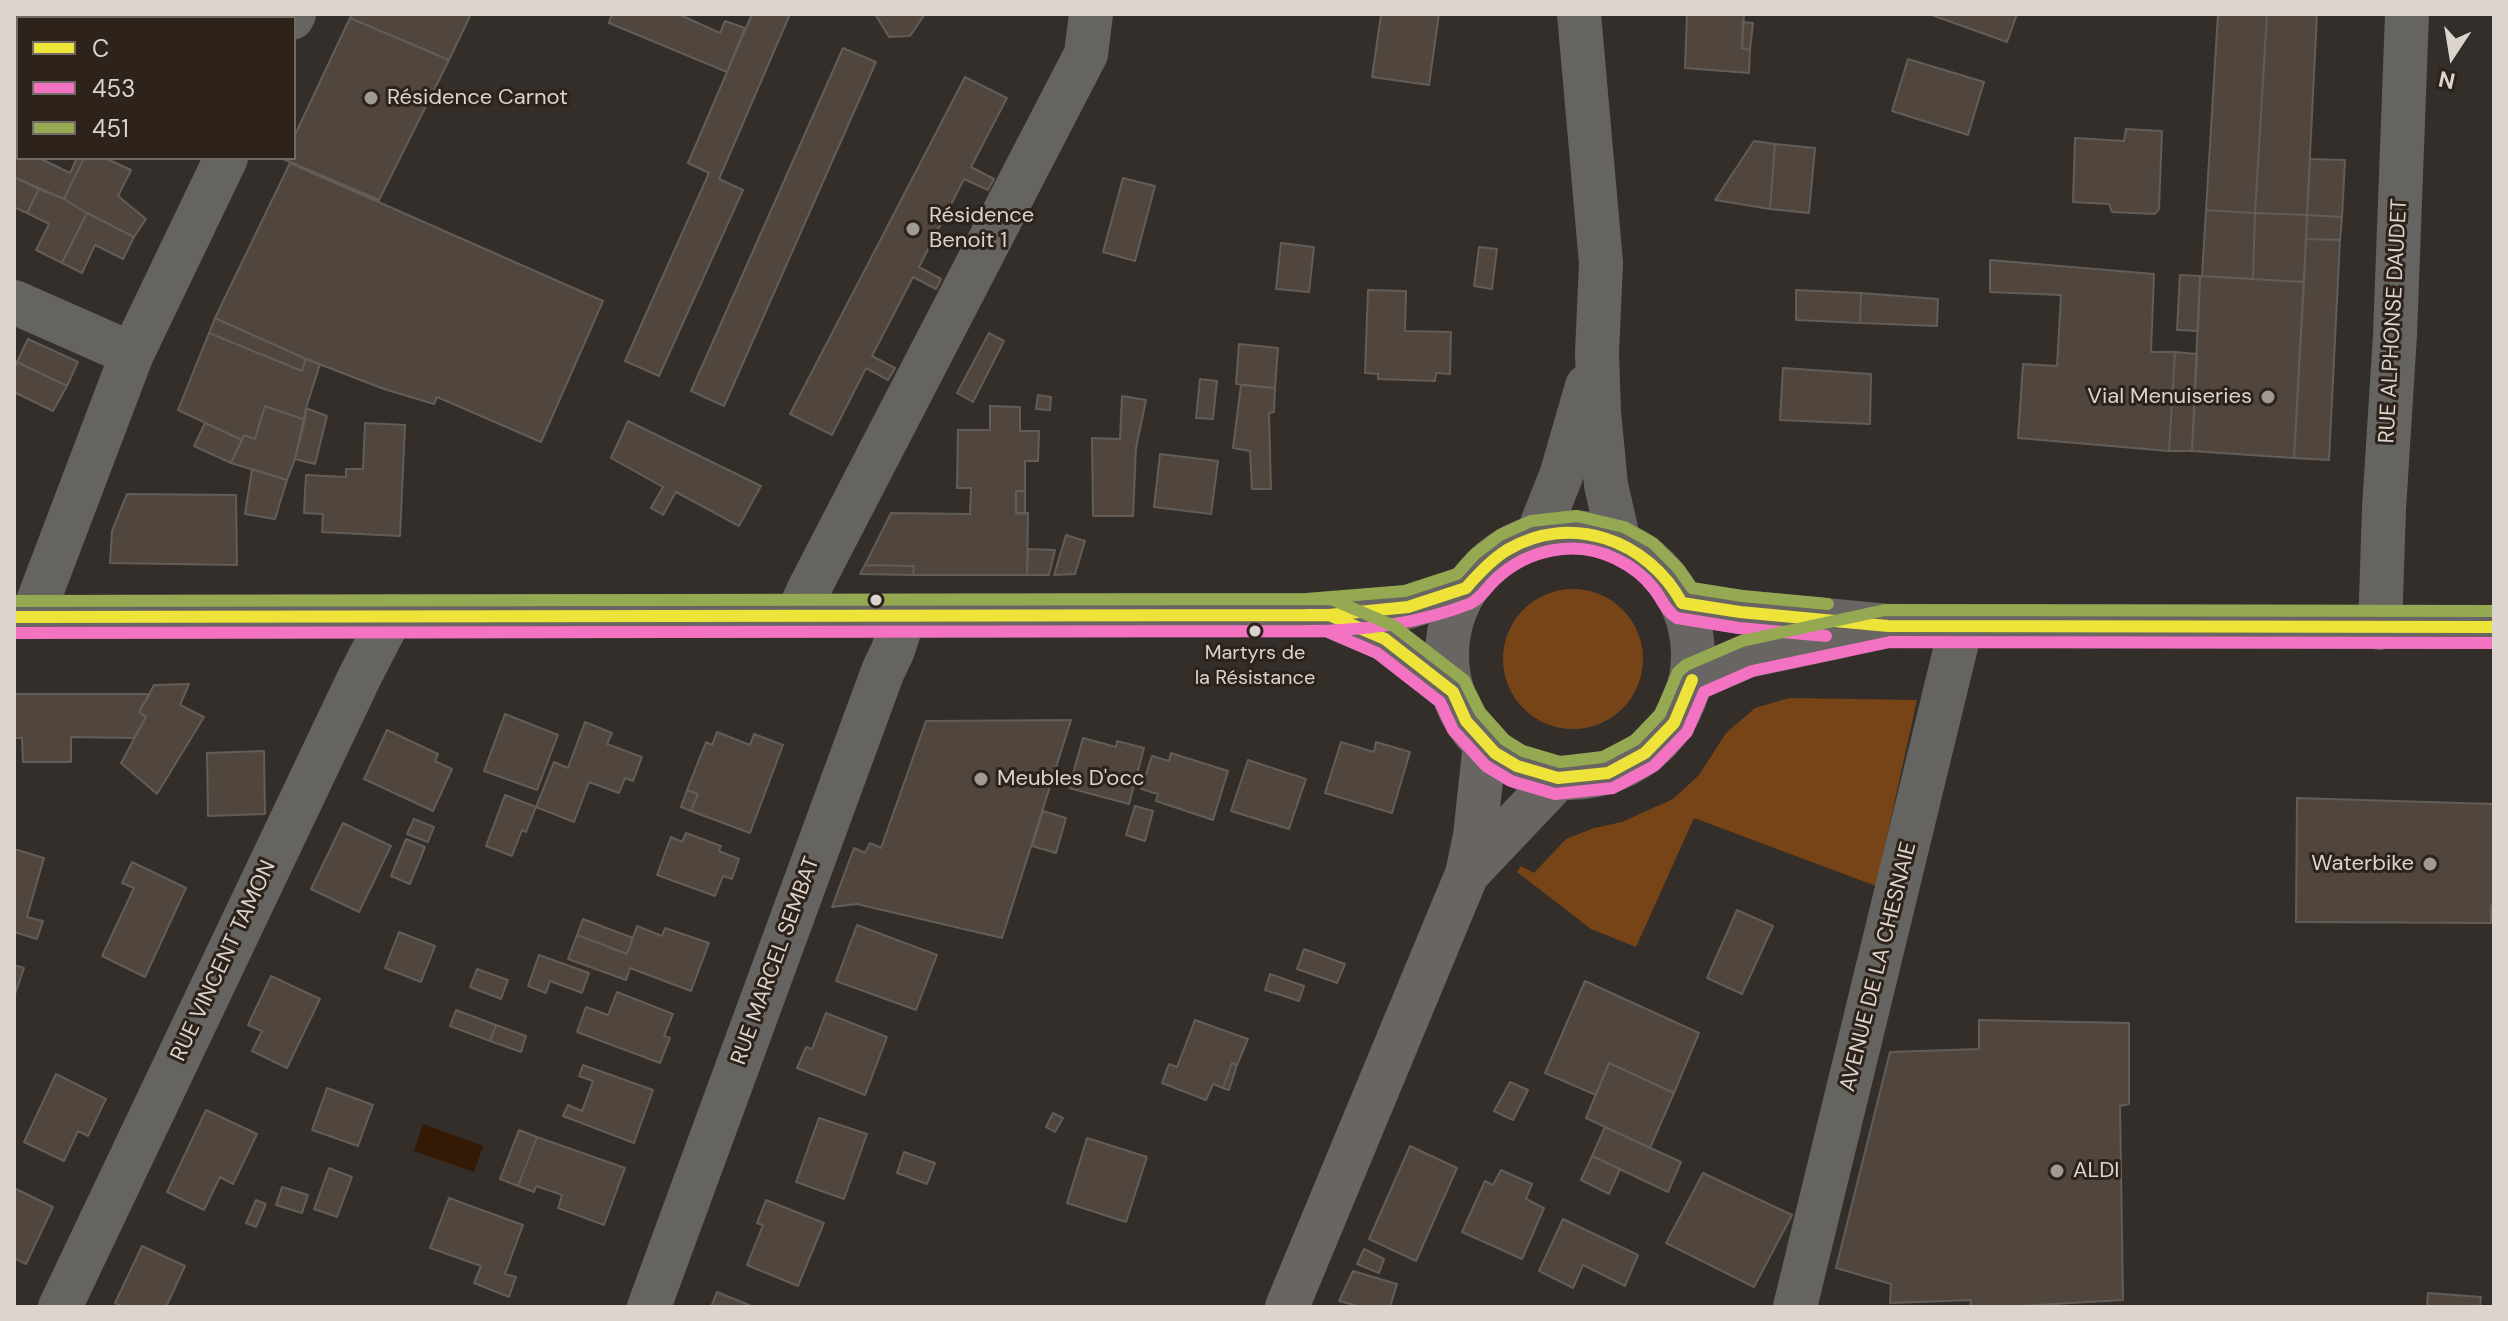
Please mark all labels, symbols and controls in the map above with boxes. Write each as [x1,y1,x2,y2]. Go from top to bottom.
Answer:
legend [16,16,296,160]
north arrow [2412,16,2492,96]
text: C [92,33,109,64]
text: N [2436,64,2458,96]
text: 453 [92,73,135,104]
place label: Résidence Carnot [387,85,568,111]
marker: Résidence Carnot [362,89,380,107]
text: 451 [92,113,129,144]
street label: RUE ALPHONSE DAUDET [2374,198,2414,444]
place label: Résidence Benoit 1 [929,203,1034,254]
marker: Résidence Benoit 1 [904,220,922,238]
place label: Vial Menuiseries [2087,384,2252,410]
marker: Vial Menuiseries [2259,388,2277,406]
unlabelled marker [868,592,884,608]
marker: Martyrs de la Résistance [1247,623,1263,639]
place label: Martyrs de la Résistance [1195,642,1315,689]
place label: Meubles D'occ [997,766,1145,792]
marker: Meubles D'occ [972,770,990,788]
street label: AVENUE DE LA CHESNAIE [1835,839,1923,1095]
place label: Waterbike [2311,851,2414,877]
street label: RUE MARCEL SEMBAT [726,853,826,1069]
marker: Waterbike [2421,855,2439,873]
street label: RUE VINCENT TAMON [166,856,282,1066]
place label: ALDI [2073,1158,2119,1184]
marker: ALDI [2048,1162,2066,1180]

